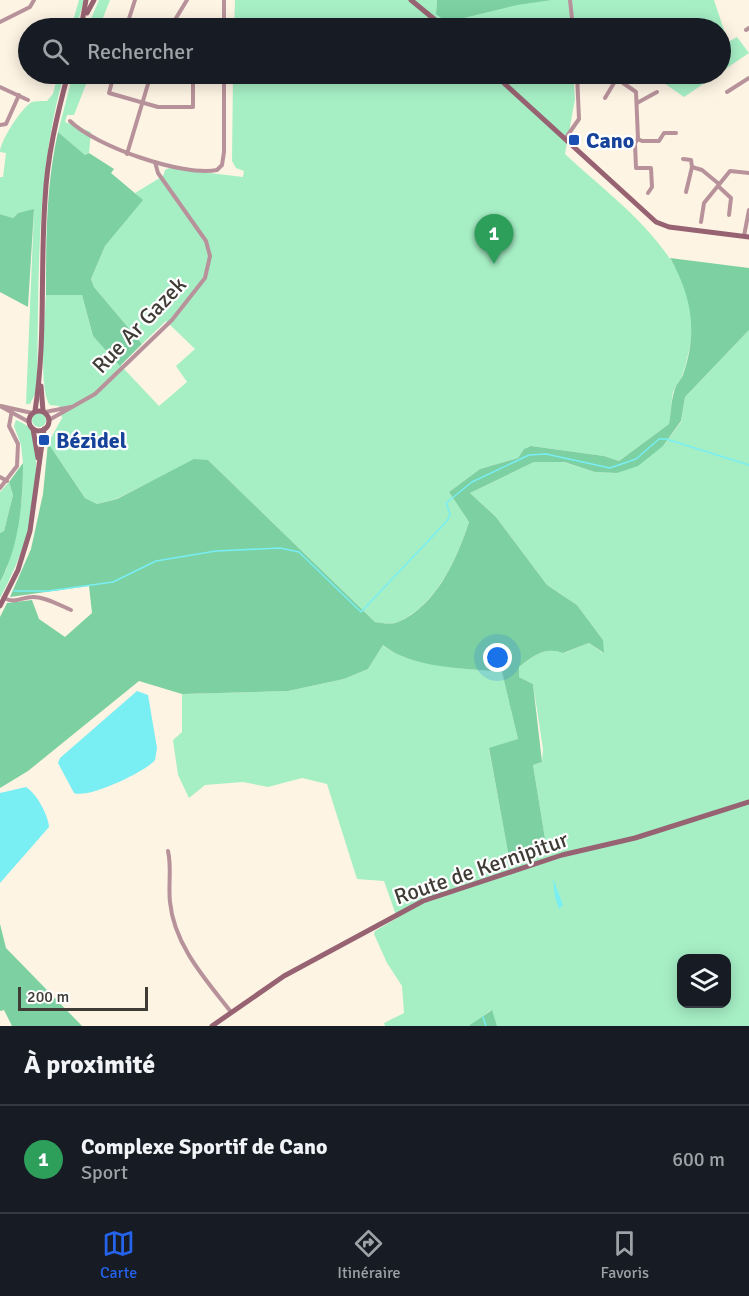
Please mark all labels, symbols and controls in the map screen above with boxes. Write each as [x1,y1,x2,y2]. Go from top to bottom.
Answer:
search box [18,18,731,84]
icon: search [39,35,72,68]
text: Rechercher [87,38,193,65]
place label: Cano [586,127,634,154]
marker: Cano [567,133,581,147]
pin: 1 [474,214,514,264]
street label: Rue Ar Gazek [86,271,192,379]
place label: Bézidel [56,427,127,454]
marker: Bézidel [37,433,51,447]
your location [483,643,512,672]
street label: Route de Kernipitur [390,826,572,910]
map controls [677,954,731,1008]
button: layers [677,954,731,1008]
scale bar [18,984,148,1012]
text: 200 m [27,987,69,1007]
text: À proximité [24,1049,155,1081]
text: Complexe Sportif de Cano [81,1133,328,1160]
text: 1 [38,1147,49,1172]
text: 600 m [672,1147,725,1172]
text: Sport [81,1160,128,1185]
tab: Carte [100,1227,137,1283]
tab: Itinéraire [337,1227,401,1283]
tab: Favoris [600,1227,649,1283]

